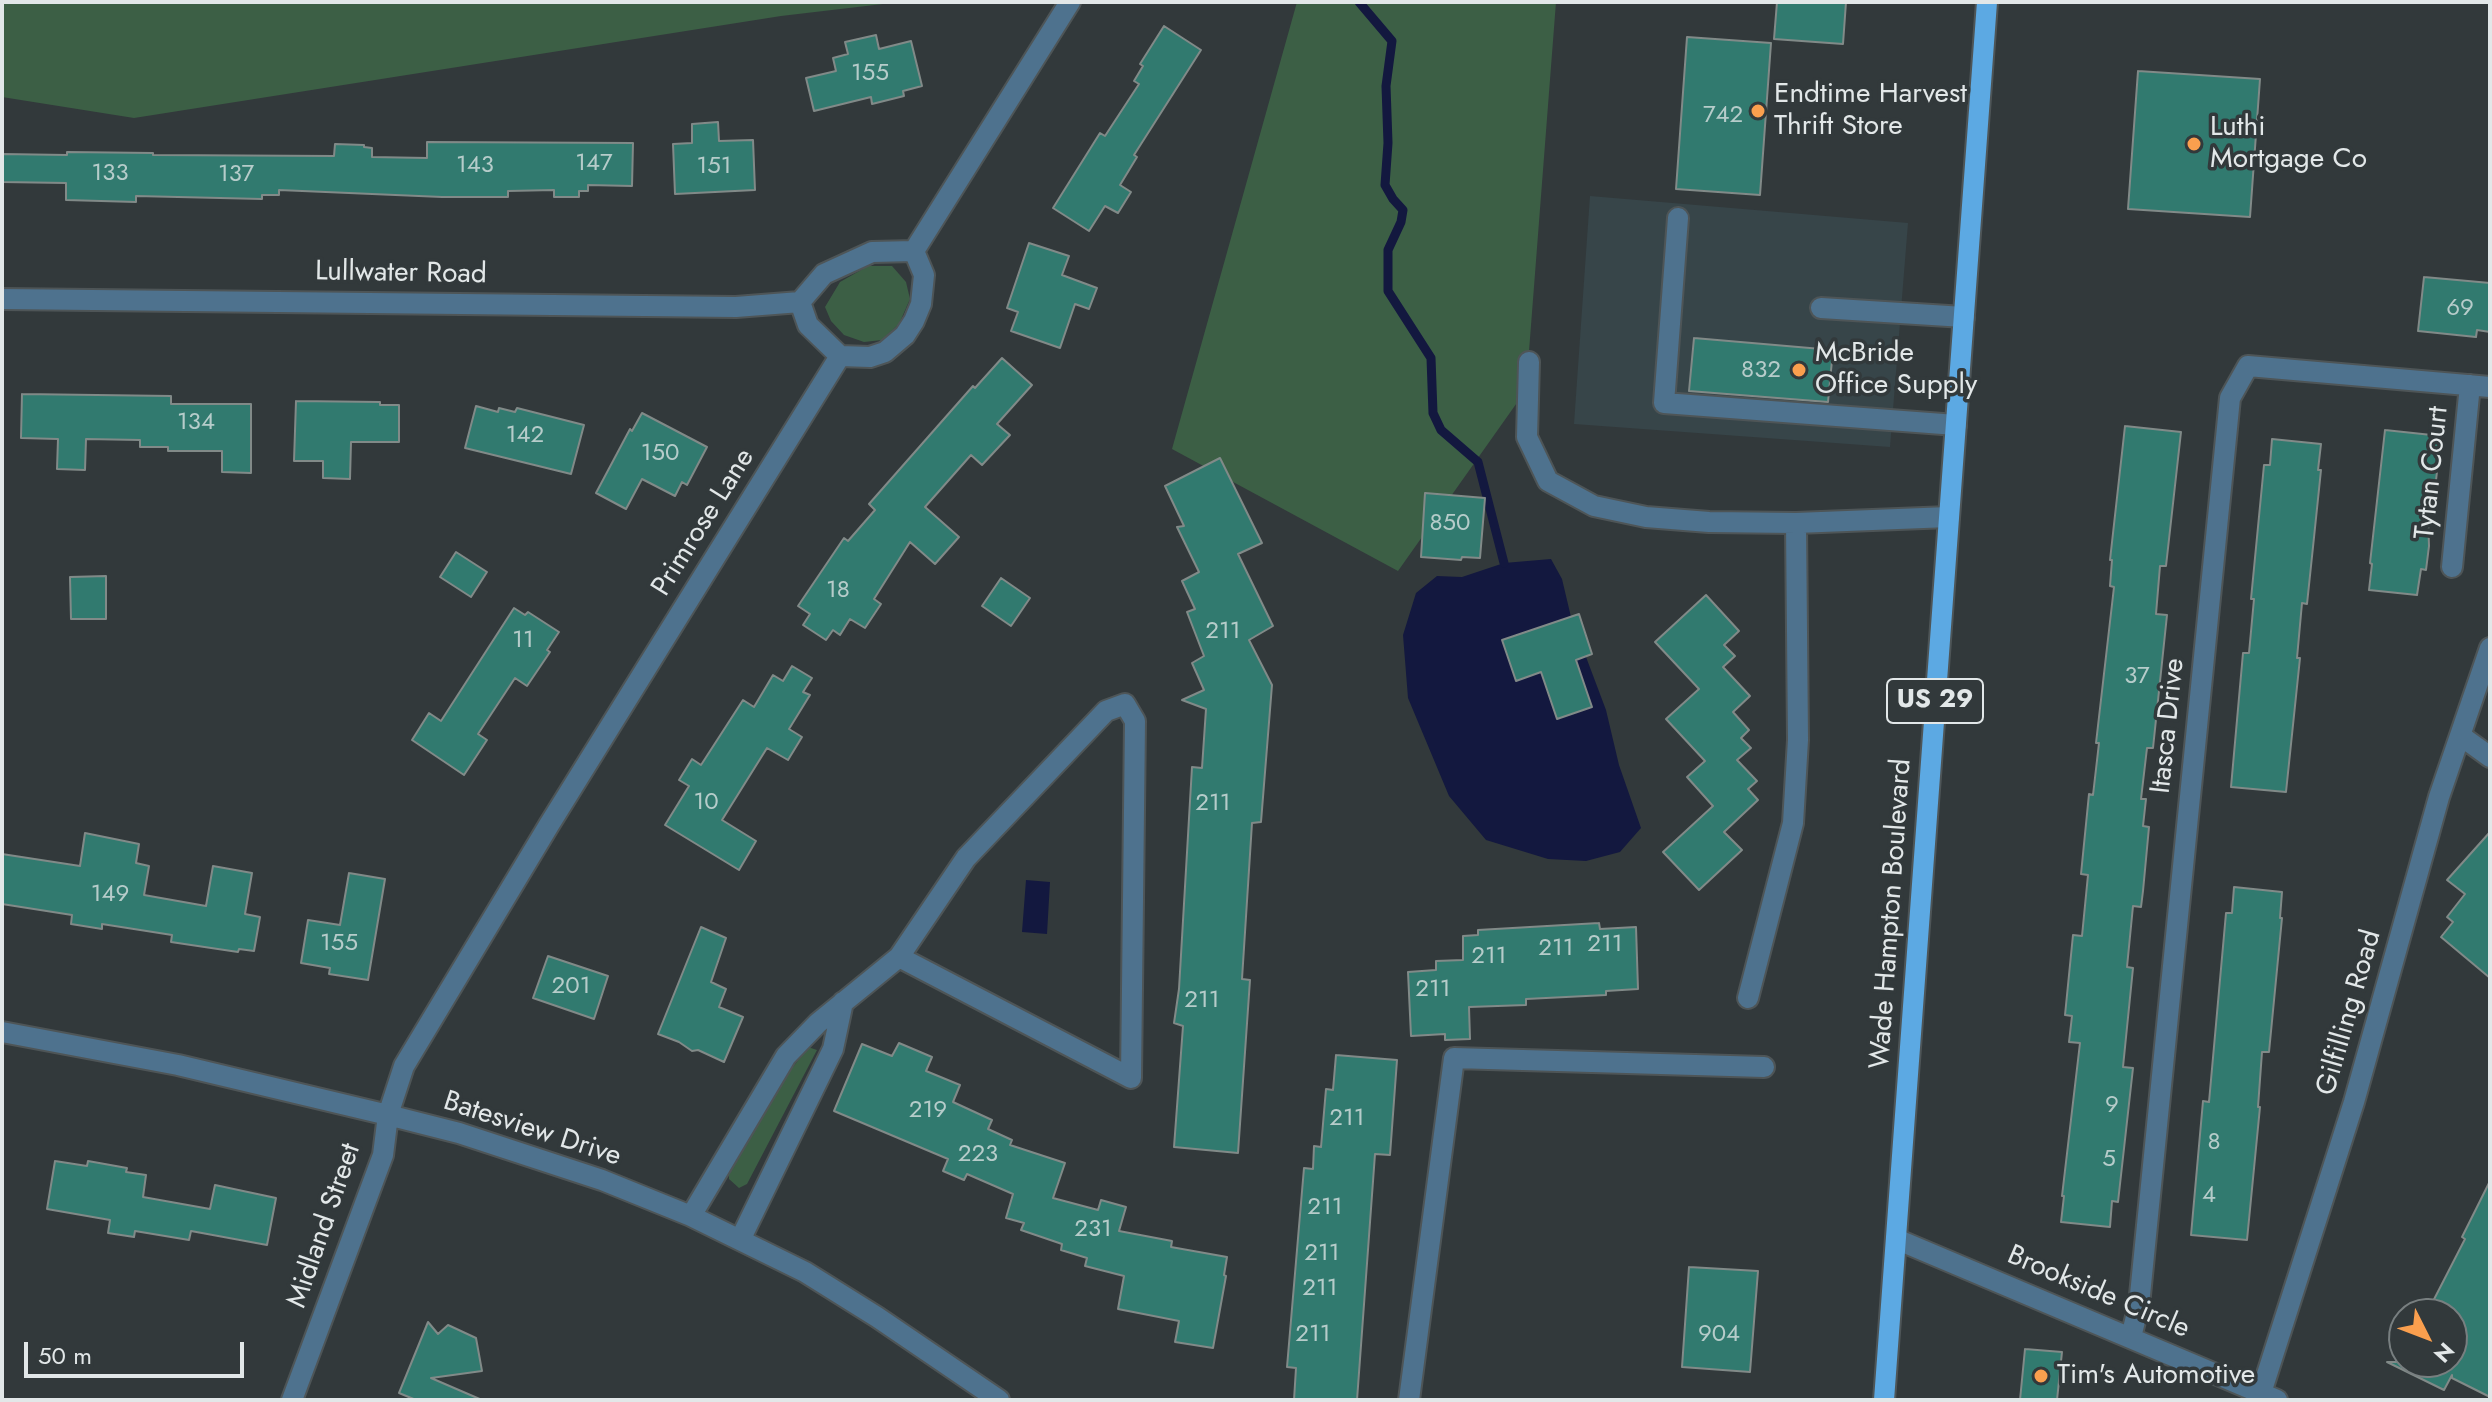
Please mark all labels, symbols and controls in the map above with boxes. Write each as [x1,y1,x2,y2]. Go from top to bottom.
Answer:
house number: 155 [851,60,889,88]
place label: Endtime Harvest Thrift Store [1774,78,1967,144]
house number: 742 [1703,102,1743,130]
marker: Endtime Harvest Thrift Store [1749,102,1767,120]
place label: Luthi Mortgage Co [2210,111,2367,177]
marker: Luthi Mortgage Co [2185,135,2203,153]
house number: 147 [575,150,613,178]
house number: 143 [456,152,494,180]
house number: 151 [696,153,732,181]
house number: 133 [91,160,129,188]
house number: 137 [218,161,254,189]
street label: Lullwater Road [315,256,487,292]
house number: 69 [2446,295,2474,323]
place label: McBride Office Supply [1815,337,1977,403]
house number: 832 [1741,357,1781,385]
marker: McBride Office Supply [1790,361,1808,379]
street label: Tytan Court [2409,405,2457,541]
house number: 134 [177,409,215,437]
house number: 142 [506,422,544,450]
house number: 150 [641,440,679,468]
street label: Primrose Lane [645,443,763,603]
house number: 850 [1429,510,1471,538]
house number: 18 [826,577,850,605]
house number: 211 [1205,618,1241,646]
house number: 11 [512,627,534,655]
street label: Itasca Drive [2145,657,2193,795]
house number: 37 [2124,663,2150,691]
road number: US 29 [1887,679,1983,723]
street label: Wade Hampton Boulevard [1864,758,1920,1070]
house number: 10 [693,789,719,817]
house number: 211 [1195,790,1231,818]
house number: 149 [91,881,129,909]
street label: Gilfilling Road [2310,927,2390,1099]
house number: 155 [320,930,358,958]
house number: 211 [1587,931,1623,959]
house number: 211 [1538,935,1574,963]
house number: 211 [1471,943,1507,971]
house number: 201 [552,973,590,1001]
house number: 211 [1415,976,1451,1004]
house number: 211 [1184,987,1220,1015]
street label: Batesview Drive [439,1085,625,1175]
house number: 9 [2105,1092,2119,1120]
house number: 219 [909,1097,947,1125]
house number: 211 [1329,1105,1365,1133]
house number: 8 [2207,1129,2221,1157]
street label: Midland Street [281,1139,369,1313]
house number: 223 [958,1141,998,1169]
house number: 5 [2102,1146,2116,1174]
house number: 4 [2202,1182,2216,1210]
house number: 211 [1307,1194,1343,1222]
house number: 231 [1074,1216,1112,1244]
street label: Brookside Circle [2002,1239,2194,1347]
house number: 211 [1304,1240,1340,1268]
house number: 211 [1302,1275,1338,1303]
north arrow [2388,1298,2468,1378]
house number: 211 [1295,1321,1331,1349]
house number: 904 [1698,1321,1740,1349]
scale bar [28,1326,248,1376]
text: N [2427,1336,2462,1370]
text: 50 m [38,1338,92,1373]
place label: Tim's Automotive [2057,1359,2255,1393]
marker: Tim's Automotive [2032,1367,2050,1385]

